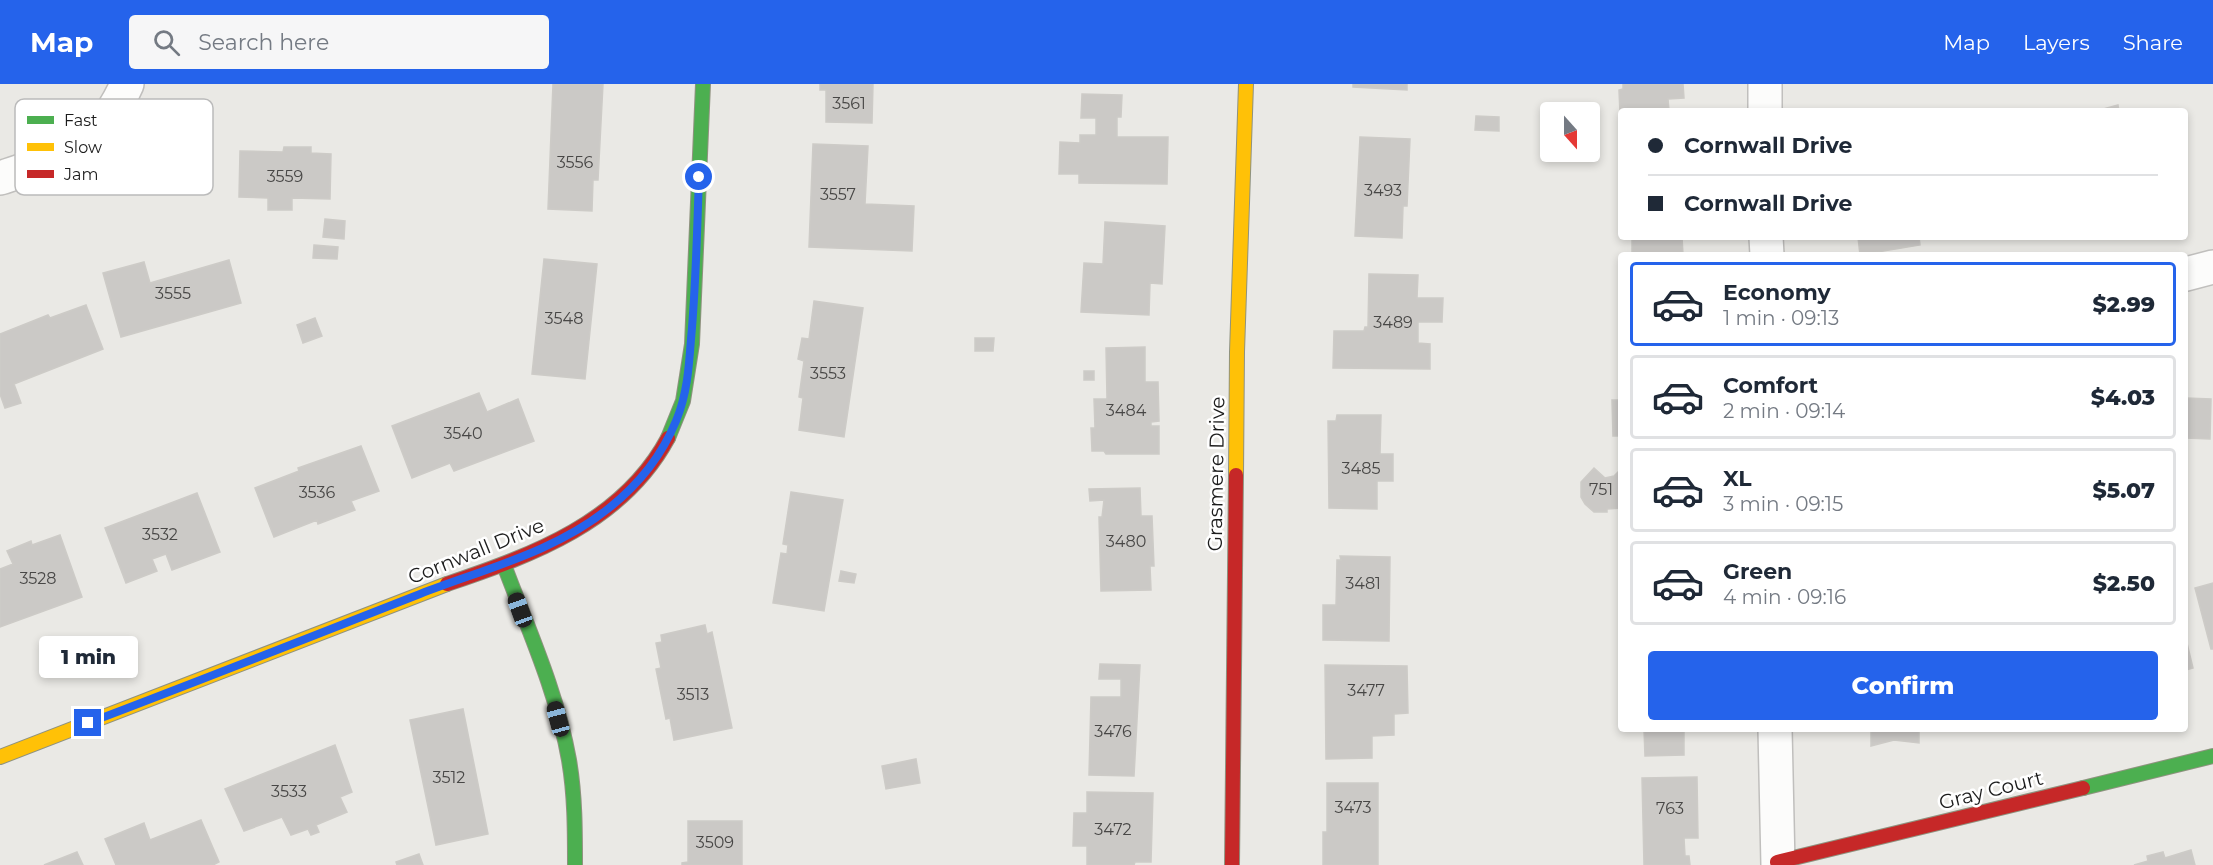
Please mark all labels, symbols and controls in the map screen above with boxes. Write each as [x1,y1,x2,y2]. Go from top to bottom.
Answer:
search box [129,15,549,69]
text: Map [30,25,93,59]
icon: search [150,26,183,59]
text: Search here [198,29,329,56]
text: Map [1943,30,1990,55]
text: Layers [2023,30,2090,55]
text: Share [2123,30,2183,55]
house number: 3561 [832,94,866,113]
legend [15,99,213,195]
north arrow [1540,102,1600,162]
map controls [1540,102,1600,162]
text: Fast [64,111,98,130]
text: Cornwall Drive [1684,132,1852,159]
text: Slow [64,138,102,157]
house number: 3556 [557,153,594,172]
route start [685,163,712,190]
text: Jam [63,165,98,184]
house number: 3559 [267,167,303,186]
house number: 3493 [1364,181,1402,200]
house number: 3557 [820,185,856,204]
text: Cornwall Drive [1684,190,1852,217]
icon: car [1651,277,1705,331]
text: Economy [1723,279,1831,306]
house number: 3555 [155,284,191,303]
text: $2.99 [2093,291,2155,318]
text: 1 min · 09:13 [1723,306,1839,330]
house number: 3548 [545,309,583,328]
house number: 3489 [1373,313,1413,332]
house number: 3553 [810,364,846,383]
icon: car [1651,370,1705,424]
text: Comfort [1723,372,1818,399]
text: $4.03 [2091,384,2155,411]
street label: Grasmere Drive [1203,396,1229,552]
text: 2 min · 09:14 [1723,399,1845,423]
house number: 3484 [1106,401,1147,420]
house number: 3540 [443,424,483,443]
house number: 3485 [1341,459,1381,478]
icon: car [1651,463,1705,517]
text: XL [1723,465,1752,492]
text: $5.07 [2093,477,2155,504]
house number: 751 [1589,480,1613,499]
house number: 3536 [299,483,336,502]
text: 3 min · 09:15 [1723,492,1843,516]
street label: Cornwall Drive [404,513,548,589]
house number: 3532 [142,525,178,544]
house number: 3480 [1106,532,1146,551]
icon: car [1651,556,1705,610]
text: Green [1723,558,1792,585]
house number: 3528 [19,569,57,588]
text: $2.50 [2093,570,2155,597]
house number: 3481 [1345,574,1381,593]
text: 4 min · 09:16 [1723,585,1846,609]
car [505,590,535,630]
callout: 1 min [38,636,138,678]
text: 1 min [61,645,116,669]
button: Confirm [1648,651,2158,720]
house number: 3477 [1347,681,1385,700]
house number: 3513 [677,685,709,704]
car [545,699,571,739]
route end [74,709,101,736]
house number: 3476 [1094,722,1132,741]
street label: Gray Court [1937,765,2045,815]
house number: 3512 [433,768,465,787]
house number: 3533 [271,782,307,801]
house number: 3473 [1334,798,1372,817]
house number: 763 [1656,799,1684,818]
house number: 3472 [1094,820,1132,839]
house number: 3509 [696,833,734,852]

